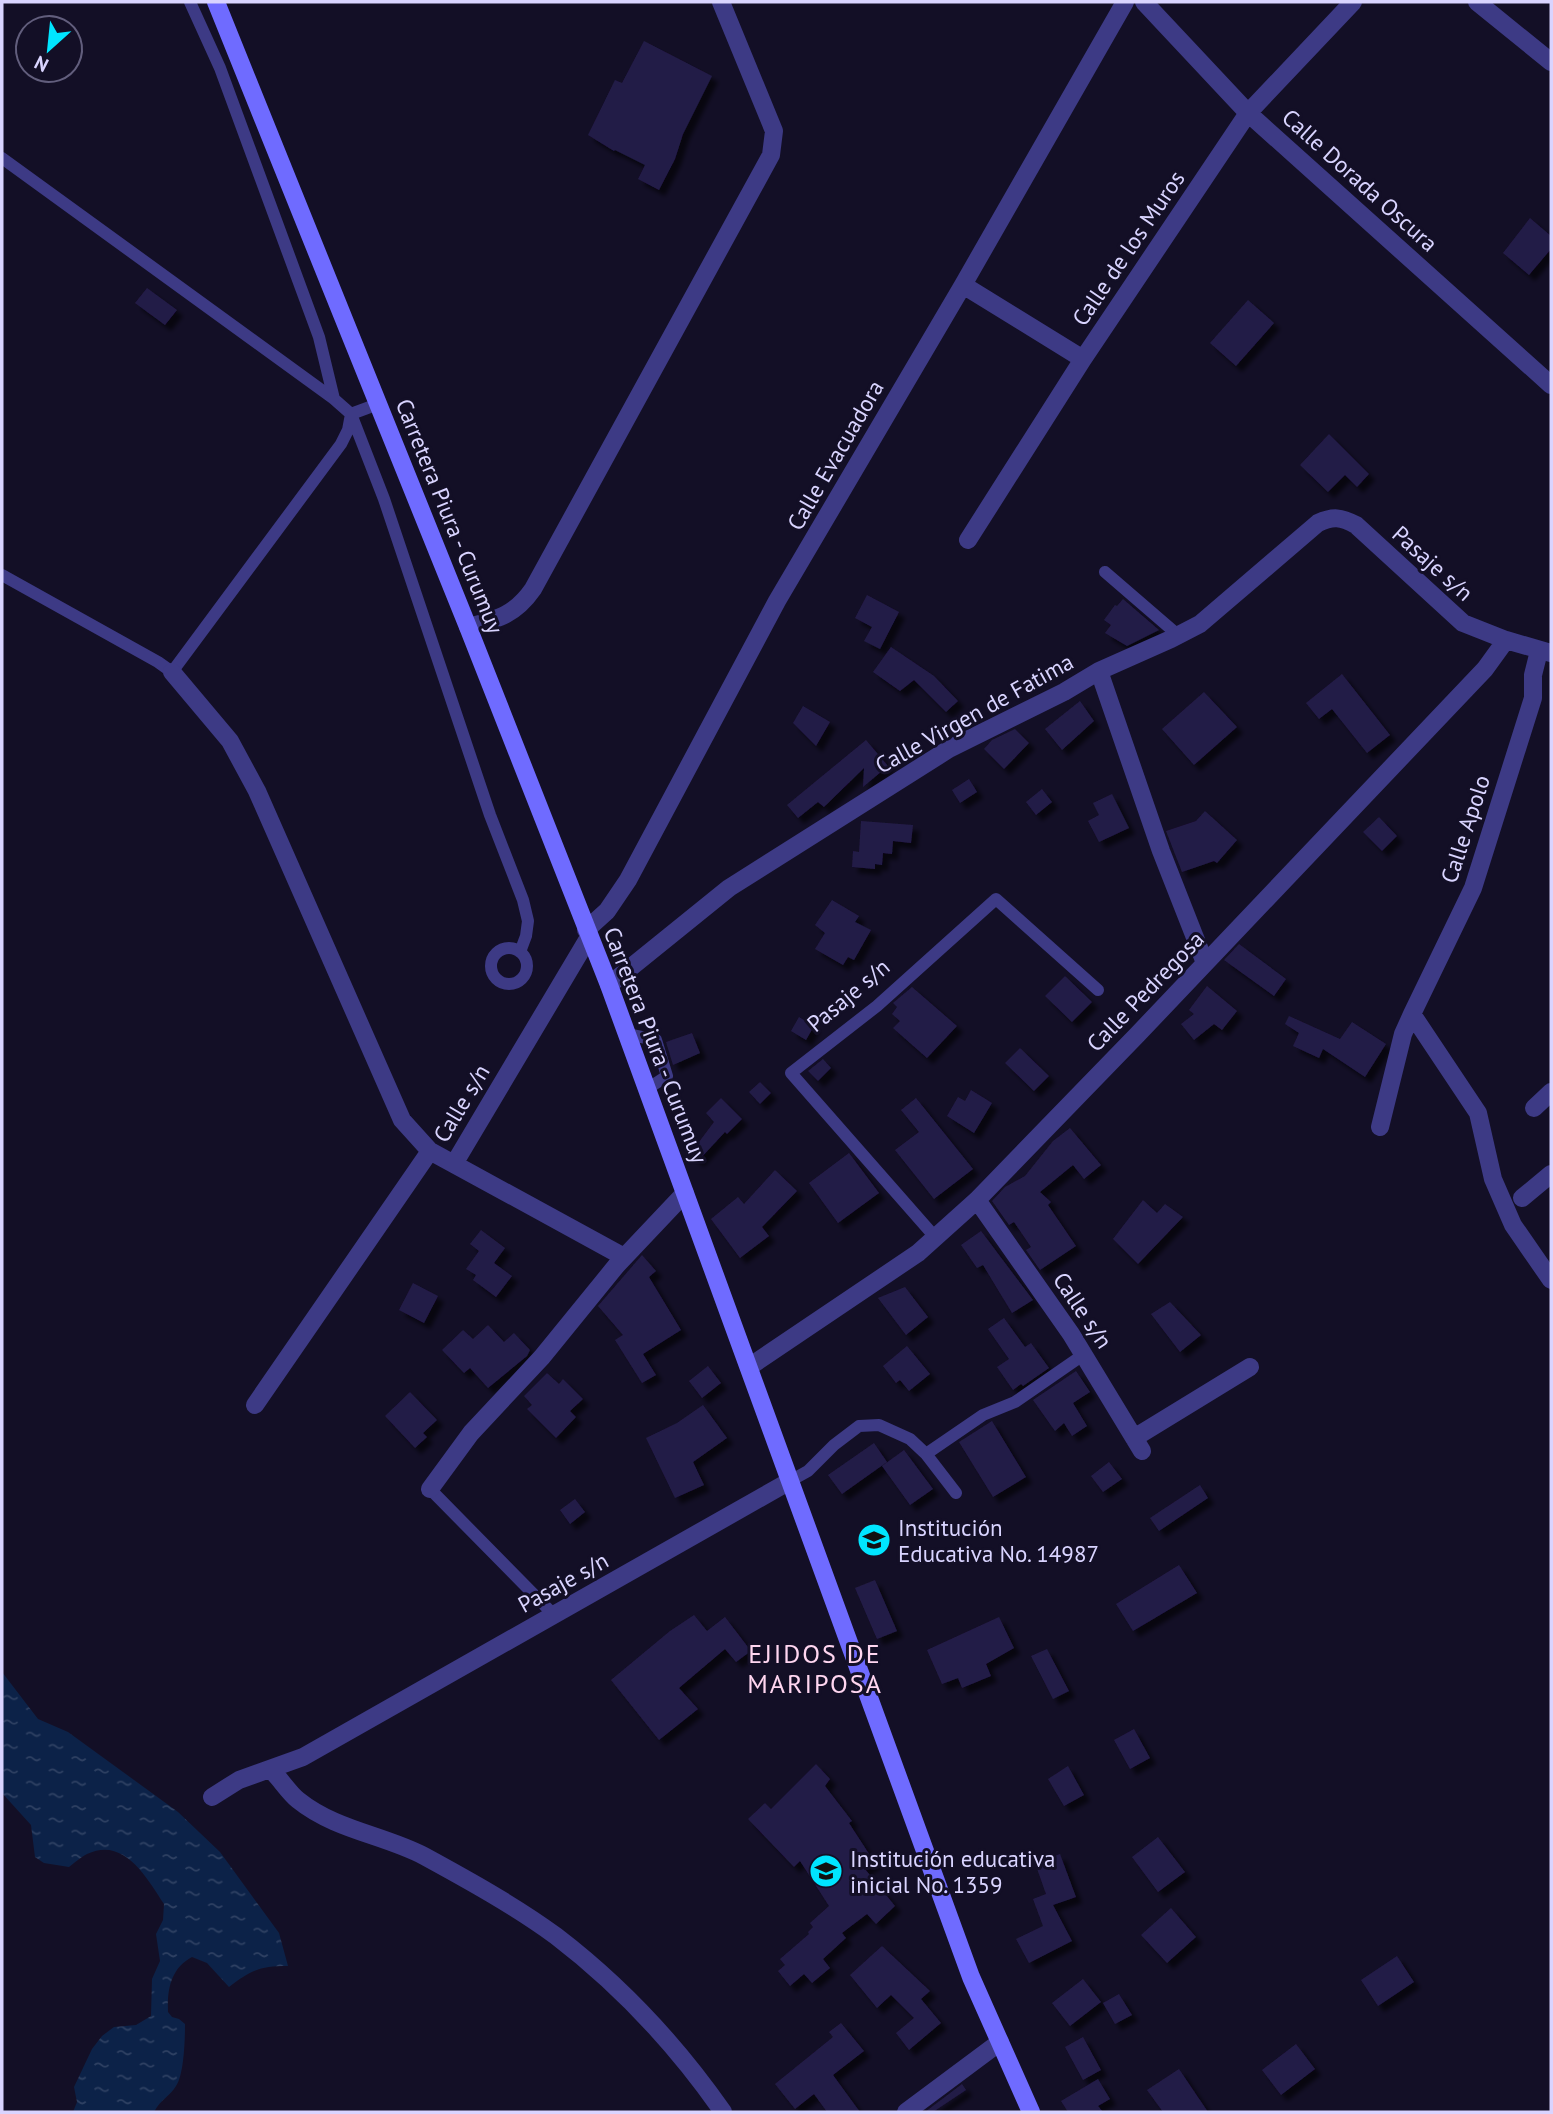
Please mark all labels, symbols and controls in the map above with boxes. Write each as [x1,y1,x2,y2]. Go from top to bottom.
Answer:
north arrow [14,14,84,84]
text: N [30,51,52,78]
street label: Calle Dorada Oscura [1276,103,1444,257]
street label: Calle de los Muros [1065,165,1191,331]
street label: Calle Evacuadora [780,375,890,535]
street label: Carretera Piura - Curumuy [390,394,511,638]
street label: Pasaje s/n [1387,519,1479,607]
street label: Calle Virgen de Fatima [870,646,1078,780]
street label: Calle Apolo [1434,771,1496,887]
street label: Carretera Piura - Curumuy [598,923,715,1168]
street label: Calle Pedregosa [1080,925,1210,1057]
street label: Pasaje s/n [801,952,895,1038]
street label: Calle s/n [426,1059,496,1147]
street label: Calle s/n [1047,1266,1119,1354]
place label: Institución Educativa No. 14987 [898,1513,1099,1568]
school or university icon: Institución Educativa No. 14987 [855,1521,893,1559]
street label: Pasaje s/n [513,1545,613,1619]
district label: EJIDOS DE MARIPOSA [747,1637,883,1700]
place label: Institución educativa inicial No. 1359 [850,1844,1055,1899]
school or university icon: Institución educativa inicial No. 1359 [807,1852,845,1890]

